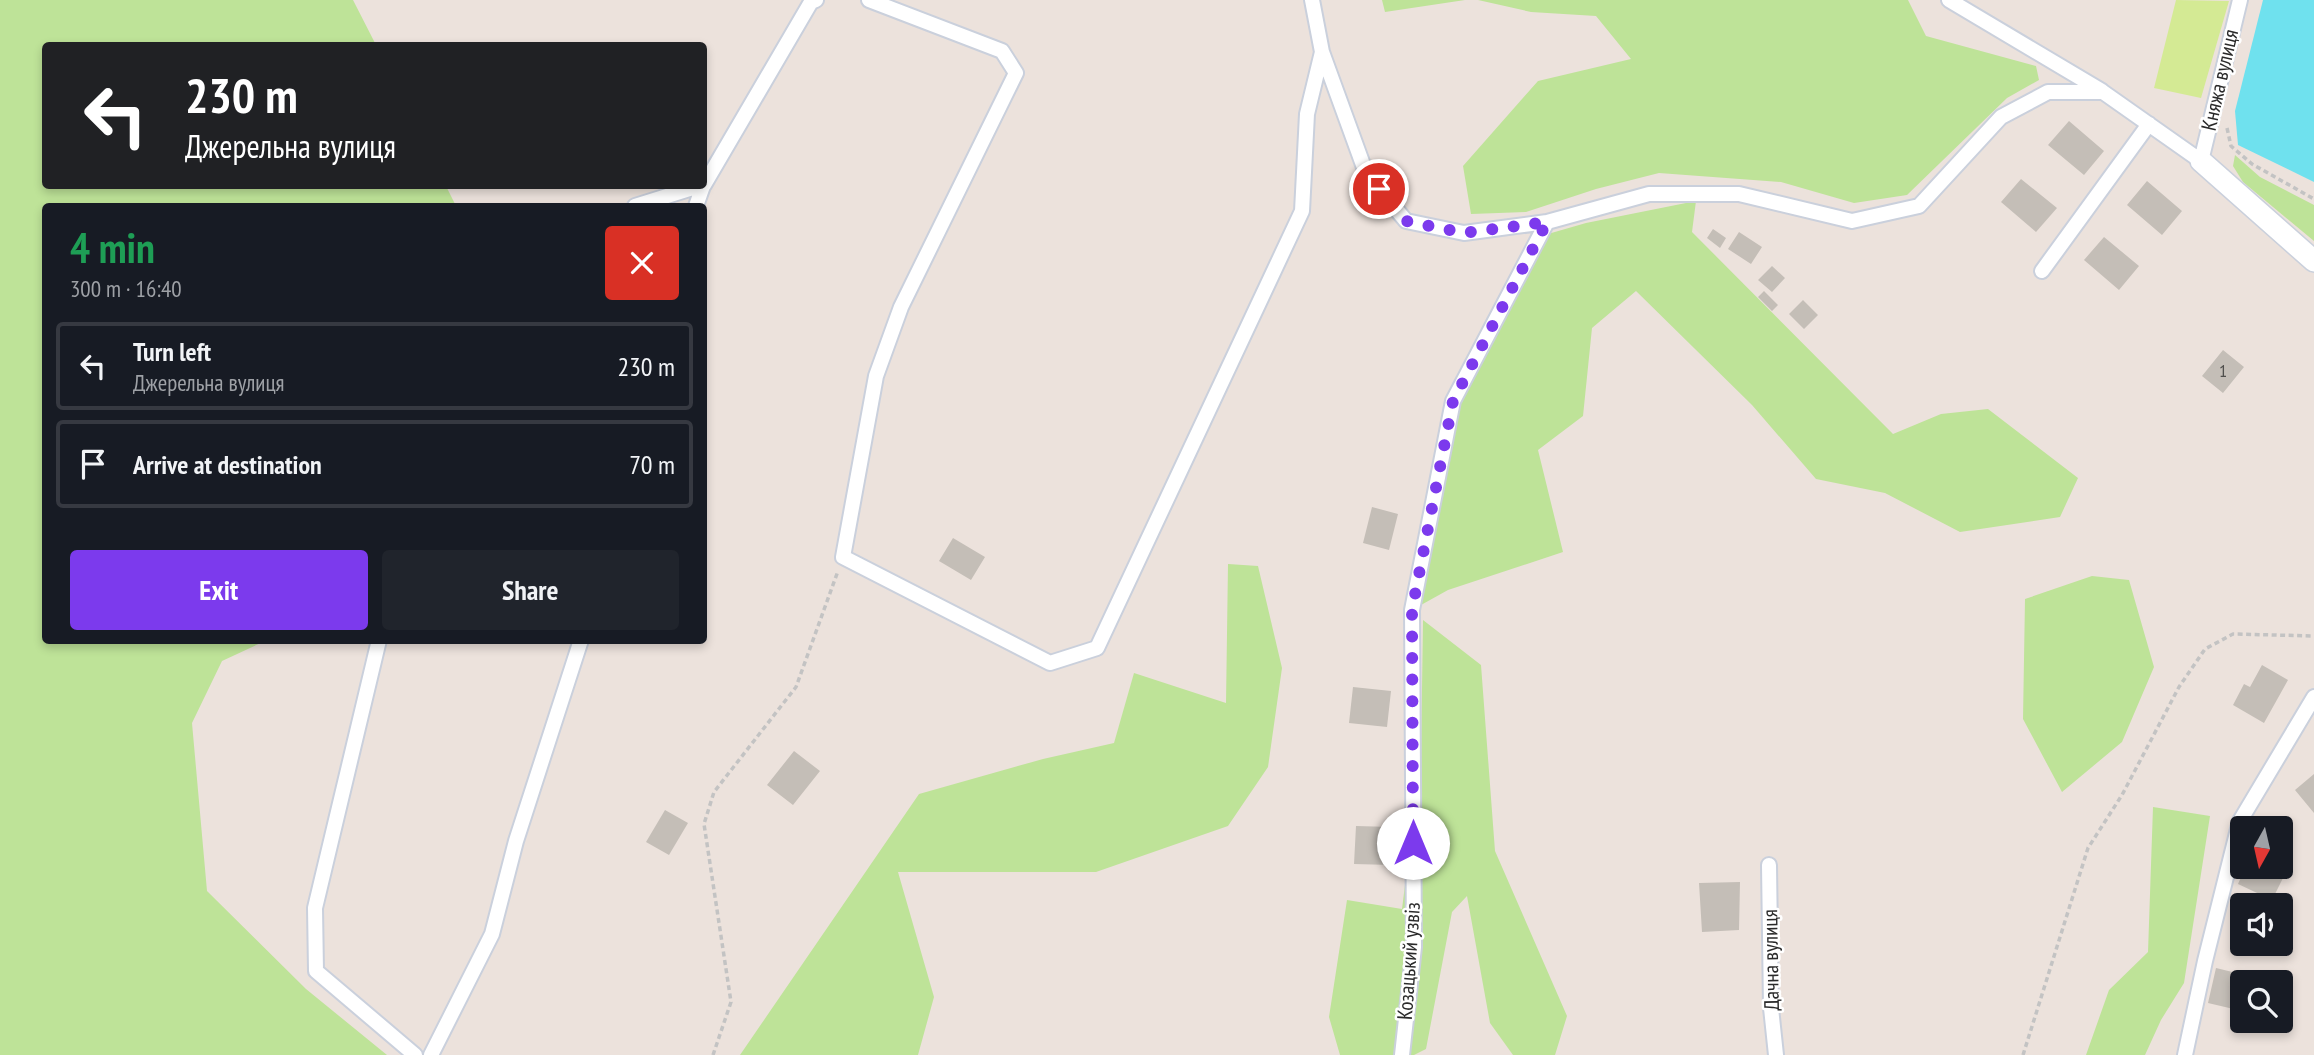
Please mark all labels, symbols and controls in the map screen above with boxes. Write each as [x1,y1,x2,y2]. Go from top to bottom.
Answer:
street label: Княжа вулиця [2195,27,2244,133]
text: 230 m [185,63,298,127]
icon: left [70,70,161,161]
text: Джерельна вулиця [185,125,396,167]
pin [1349,159,1409,219]
icon: arrive [1360,170,1398,208]
text: 4 min [70,220,155,275]
button: close [605,226,679,300]
text: 300 m · 16:40 [70,274,182,303]
text: Turn left [133,335,211,368]
icon: left [74,347,112,385]
text: 230 m [617,350,675,383]
house number: 1 [2219,359,2227,382]
text: Джерельна вулиця [133,368,285,397]
icon: arrive [74,445,112,483]
text: Arrive at destination [133,448,322,481]
text: 70 m [629,448,675,481]
button: Exit [70,550,368,630]
button: Share [382,550,679,630]
position arrow [1376,806,1450,880]
north arrow [2230,816,2292,878]
map controls [2230,816,2293,1033]
button: sound [2230,893,2293,956]
street label: Козацький узвіз [1391,901,1426,1021]
street label: Дачна вулиця [1756,909,1785,1011]
button: search [2230,970,2293,1033]

